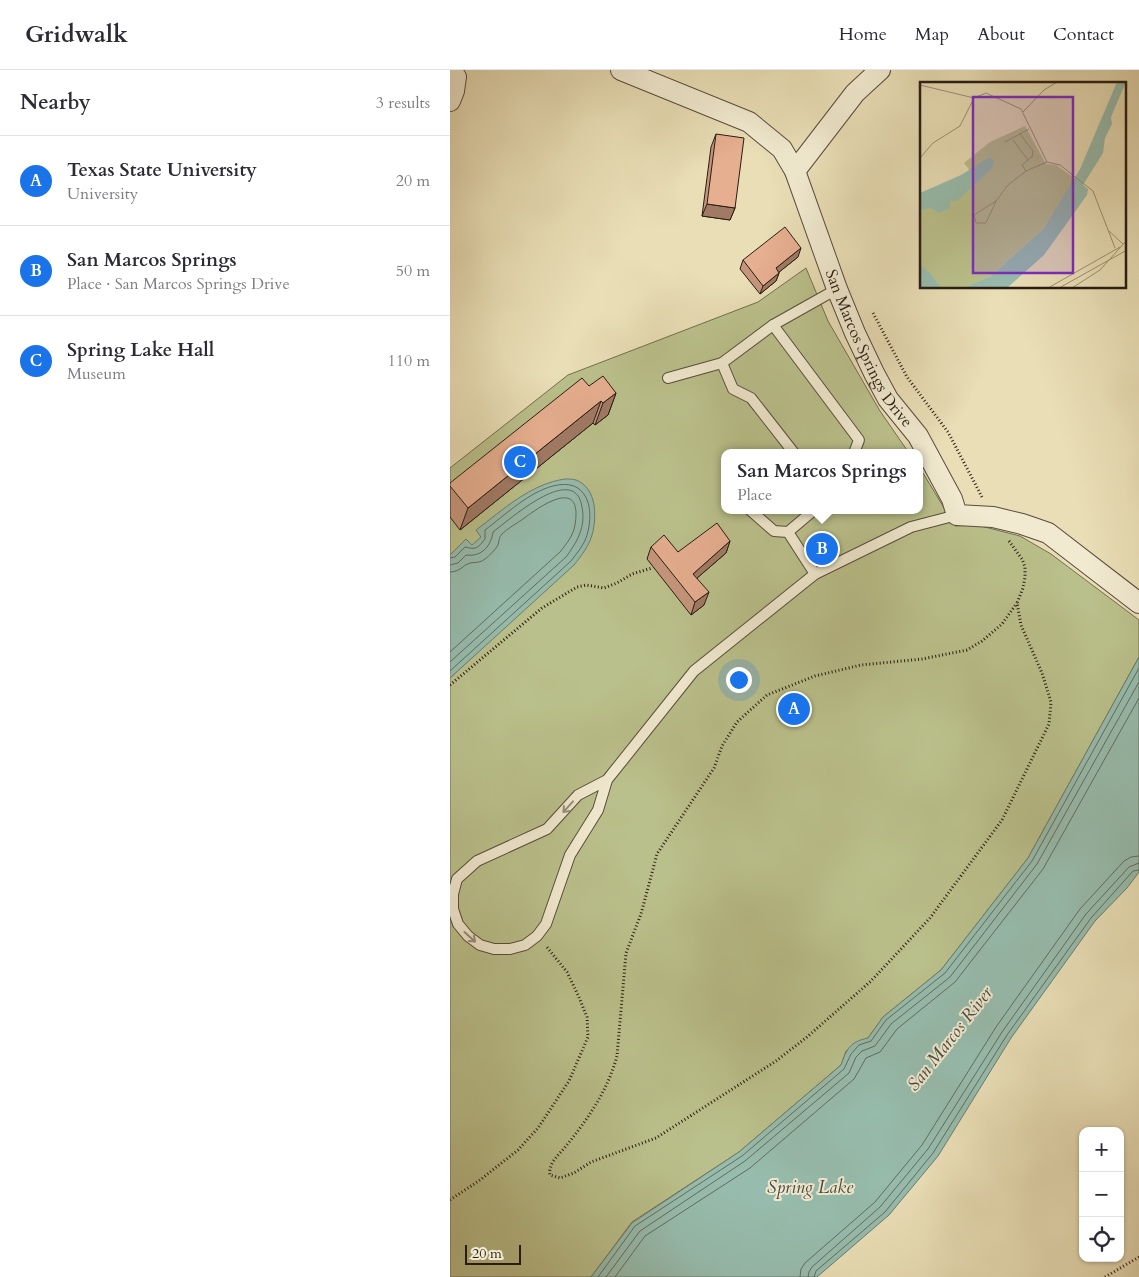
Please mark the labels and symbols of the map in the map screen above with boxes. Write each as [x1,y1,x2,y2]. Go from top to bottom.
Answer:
inset map [920,82,1126,289]
street label: San Marcos Springs Drive [820,266,918,432]
pin: C [504,443,536,481]
pin: B [806,530,838,568]
your location [726,667,752,693]
pin: A [778,690,810,728]
one-way arrow [562,801,573,814]
one-way arrow [463,930,476,942]
water label: San Marcos River [901,981,999,1096]
water label: Spring Lake [767,1175,854,1200]
scale bar [465,1242,521,1265]

